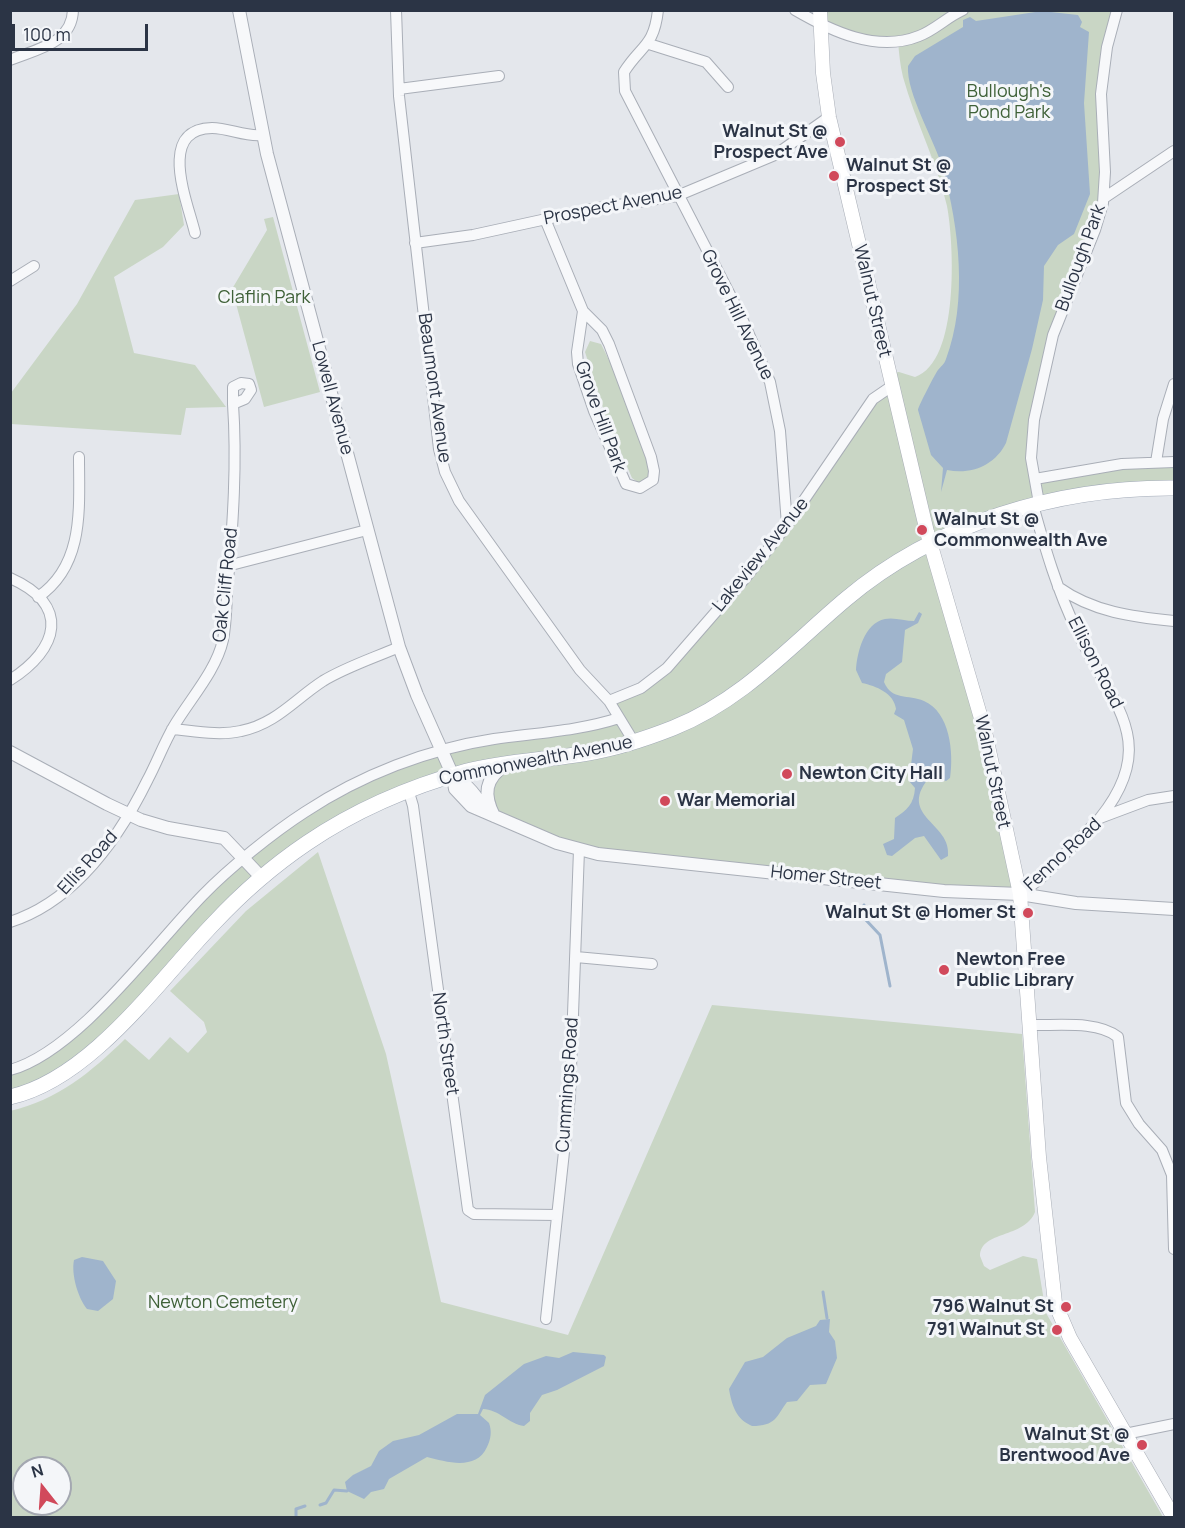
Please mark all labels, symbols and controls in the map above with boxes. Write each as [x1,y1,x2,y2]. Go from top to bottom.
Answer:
scale bar [15,12,152,50]
text: 100 m [23,22,71,46]
park label: Bullough's Pond Park [967,81,1051,124]
place label: Walnut St @ Prospect Ave [713,121,828,164]
marker: Walnut St @ Prospect Ave [833,135,847,149]
place label: Walnut St @ Prospect St [846,155,952,198]
marker: Walnut St @ Prospect St [827,169,841,183]
street label: Prospect Avenue [542,182,684,230]
street label: Bullough Park [1052,202,1110,314]
street label: Walnut Street [849,242,895,360]
street label: Grove Hill Avenue [696,246,778,384]
park label: Claflin Park [218,287,310,309]
street label: Beaumont Avenue [413,312,455,464]
street label: Lowell Avenue [306,339,358,457]
street label: Grove Hill Park [570,359,630,475]
street label: Lakeview Avenue [708,494,814,616]
place label: Walnut St @ Commonwealth Ave [934,509,1108,552]
marker: Walnut St @ Commonwealth Ave [915,523,929,537]
street label: Oak Cliff Road [209,527,243,643]
street label: Ellison Road [1063,614,1127,712]
street label: Walnut Street [969,713,1015,831]
street label: Commonwealth Avenue [438,732,634,790]
place label: Newton City Hall [799,763,943,785]
marker: Newton City Hall [780,767,794,781]
place label: War Memorial [677,790,796,812]
marker: War Memorial [658,794,672,808]
street label: Fenno Road [1020,814,1106,896]
street label: Ellis Road [54,827,122,899]
street label: Homer Street [769,861,883,895]
place label: Walnut St @ Homer St [825,902,1016,924]
marker: Walnut St @ Homer St [1021,906,1035,920]
place label: Newton Free Public Library [956,949,1074,992]
marker: Newton Free Public Library [937,963,951,977]
street label: North Street [427,991,463,1097]
street label: Cummings Road [553,1017,583,1153]
park label: Newton Cemetery [148,1292,298,1314]
place label: 796 Walnut St [933,1296,1054,1318]
marker: 796 Walnut St [1059,1300,1073,1314]
place label: 791 Walnut St [927,1319,1045,1341]
marker: 791 Walnut St [1050,1323,1064,1337]
place label: Walnut St @ Brentwood Ave [999,1424,1130,1466]
marker: Walnut St @ Brentwood Ave [1135,1438,1149,1452]
north arrow [12,1456,72,1516]
text: N [29,1458,46,1483]

